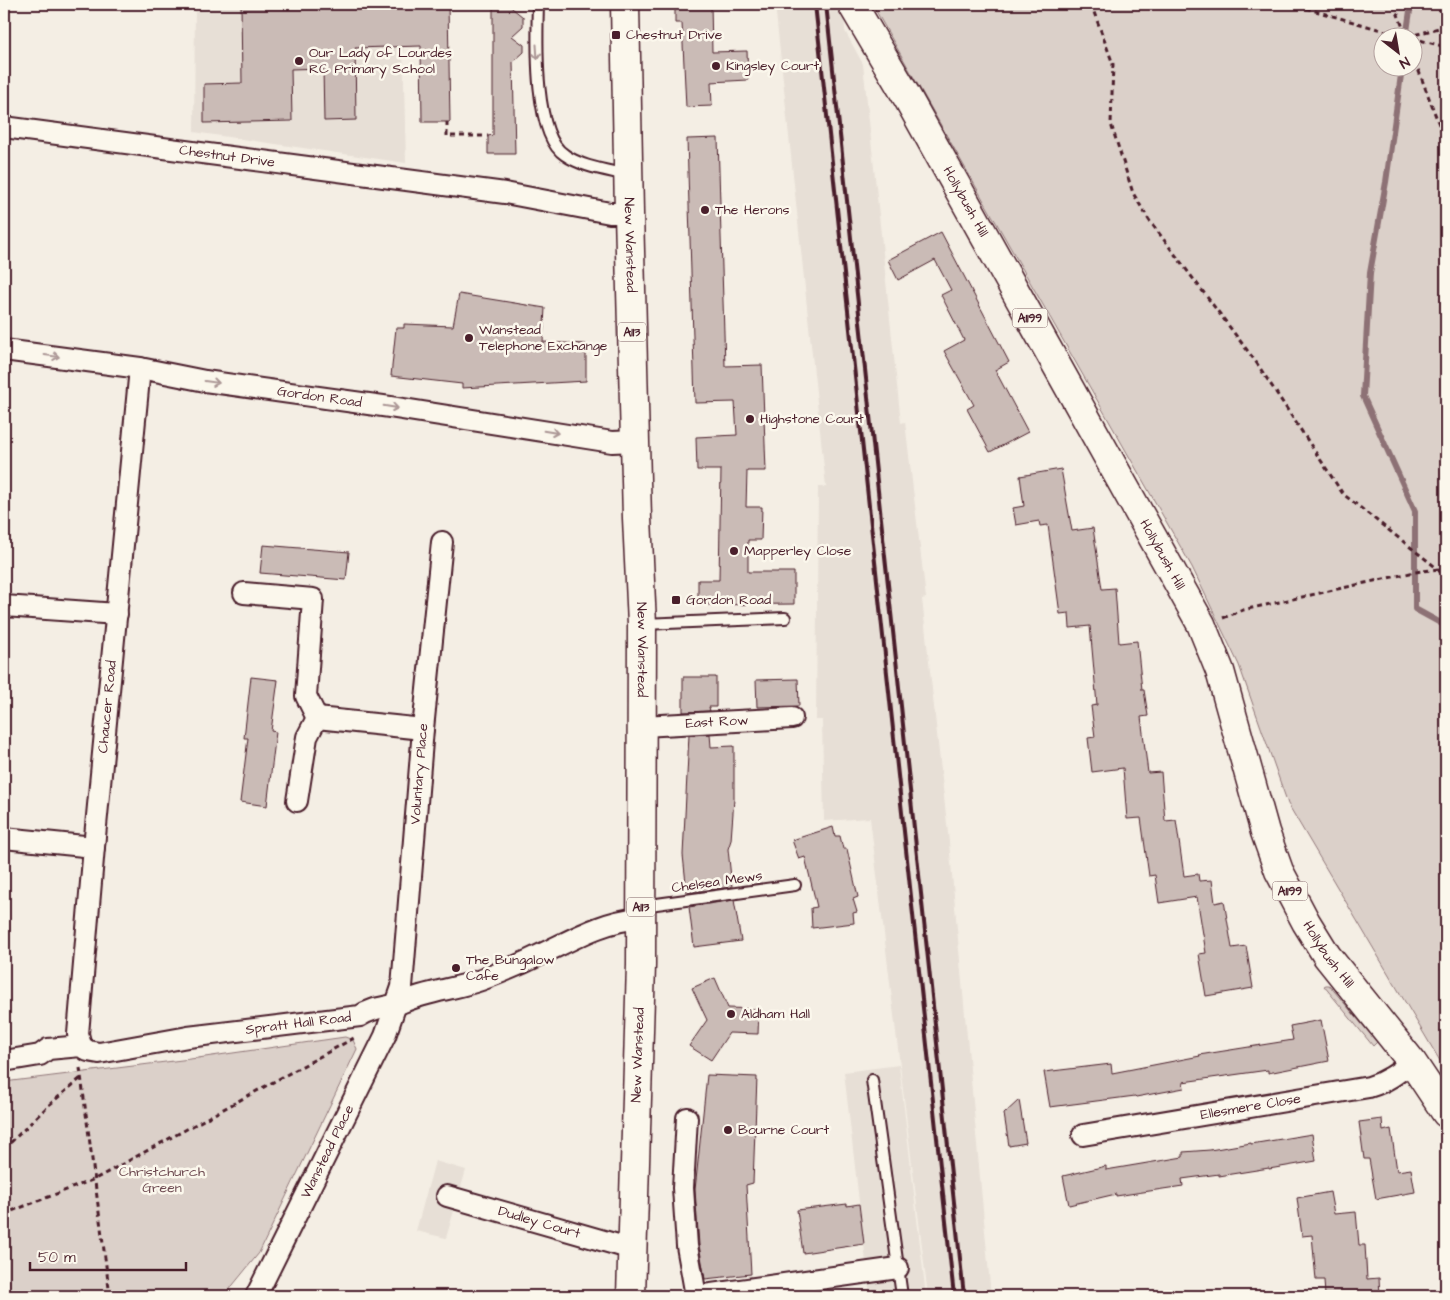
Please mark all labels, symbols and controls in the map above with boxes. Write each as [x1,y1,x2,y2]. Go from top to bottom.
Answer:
place label: Chestnut Drive [626,25,723,45]
north arrow [1372,28,1422,78]
marker: Chestnut Drive [610,29,622,41]
place label: Our Lady of Lourdes RC Primary School [309,43,452,79]
one-way arrow [533,44,542,60]
text: N [1395,51,1413,73]
marker: Our Lady of Lourdes RC Primary School [293,55,305,67]
place label: Kingsley Court [726,56,820,76]
marker: Kingsley Court [710,60,722,72]
street label: Chestnut Drive [178,140,277,173]
street label: Hollybush Hill [938,163,993,241]
street label: New Wanstead [619,197,641,293]
place label: The Herons [715,200,790,220]
marker: The Herons [699,204,711,216]
road number: A1199 [1012,308,1048,328]
place label: Wanstead Telephone Exchange [479,320,608,356]
road number: A113 [618,322,646,342]
marker: Wanstead Telephone Exchange [463,332,475,344]
one-way arrow [44,351,60,361]
one-way arrow [204,377,220,387]
street label: Gordon Road [276,381,363,413]
one-way arrow [382,402,398,412]
place label: Highstone Court [760,409,864,429]
marker: Highstone Court [744,413,756,425]
one-way arrow [543,428,559,438]
street label: Hollybush Hill [1135,516,1190,594]
place label: Mapperley Close [744,541,852,561]
marker: Mapperley Close [728,545,740,557]
place label: Gordon Road [686,590,771,610]
marker: Gordon Road [670,594,682,606]
street label: New Wanstead [631,602,652,697]
street label: Chaucer Road [93,659,122,754]
street label: East Row [685,710,749,734]
street label: Voluntary Place [405,722,434,825]
street label: Chelsea Mews [670,866,764,898]
road number: A1199 [1272,881,1308,900]
road number: A113 [627,898,655,916]
street label: Hollybush Hill [1298,917,1359,992]
place label: The Bungalow Cafe [466,950,555,986]
marker: The Bungalow Cafe [450,962,462,974]
place label: Aldham Hall [741,1004,810,1024]
street label: Spratt Hall Road [244,1007,352,1040]
street label: New Wanstead [626,1007,650,1103]
marker: Aldham Hall [725,1008,737,1020]
street label: Ellesmere Close [1199,1089,1303,1125]
street label: Wanstead Place [296,1101,359,1202]
place label: Bourne Court [738,1120,829,1140]
marker: Bourne Court [722,1124,734,1136]
park label: Christchurch Green [119,1162,205,1198]
street label: Dudley Court [496,1201,583,1244]
scale bar [30,1240,186,1272]
text: 50 m [38,1247,76,1268]

